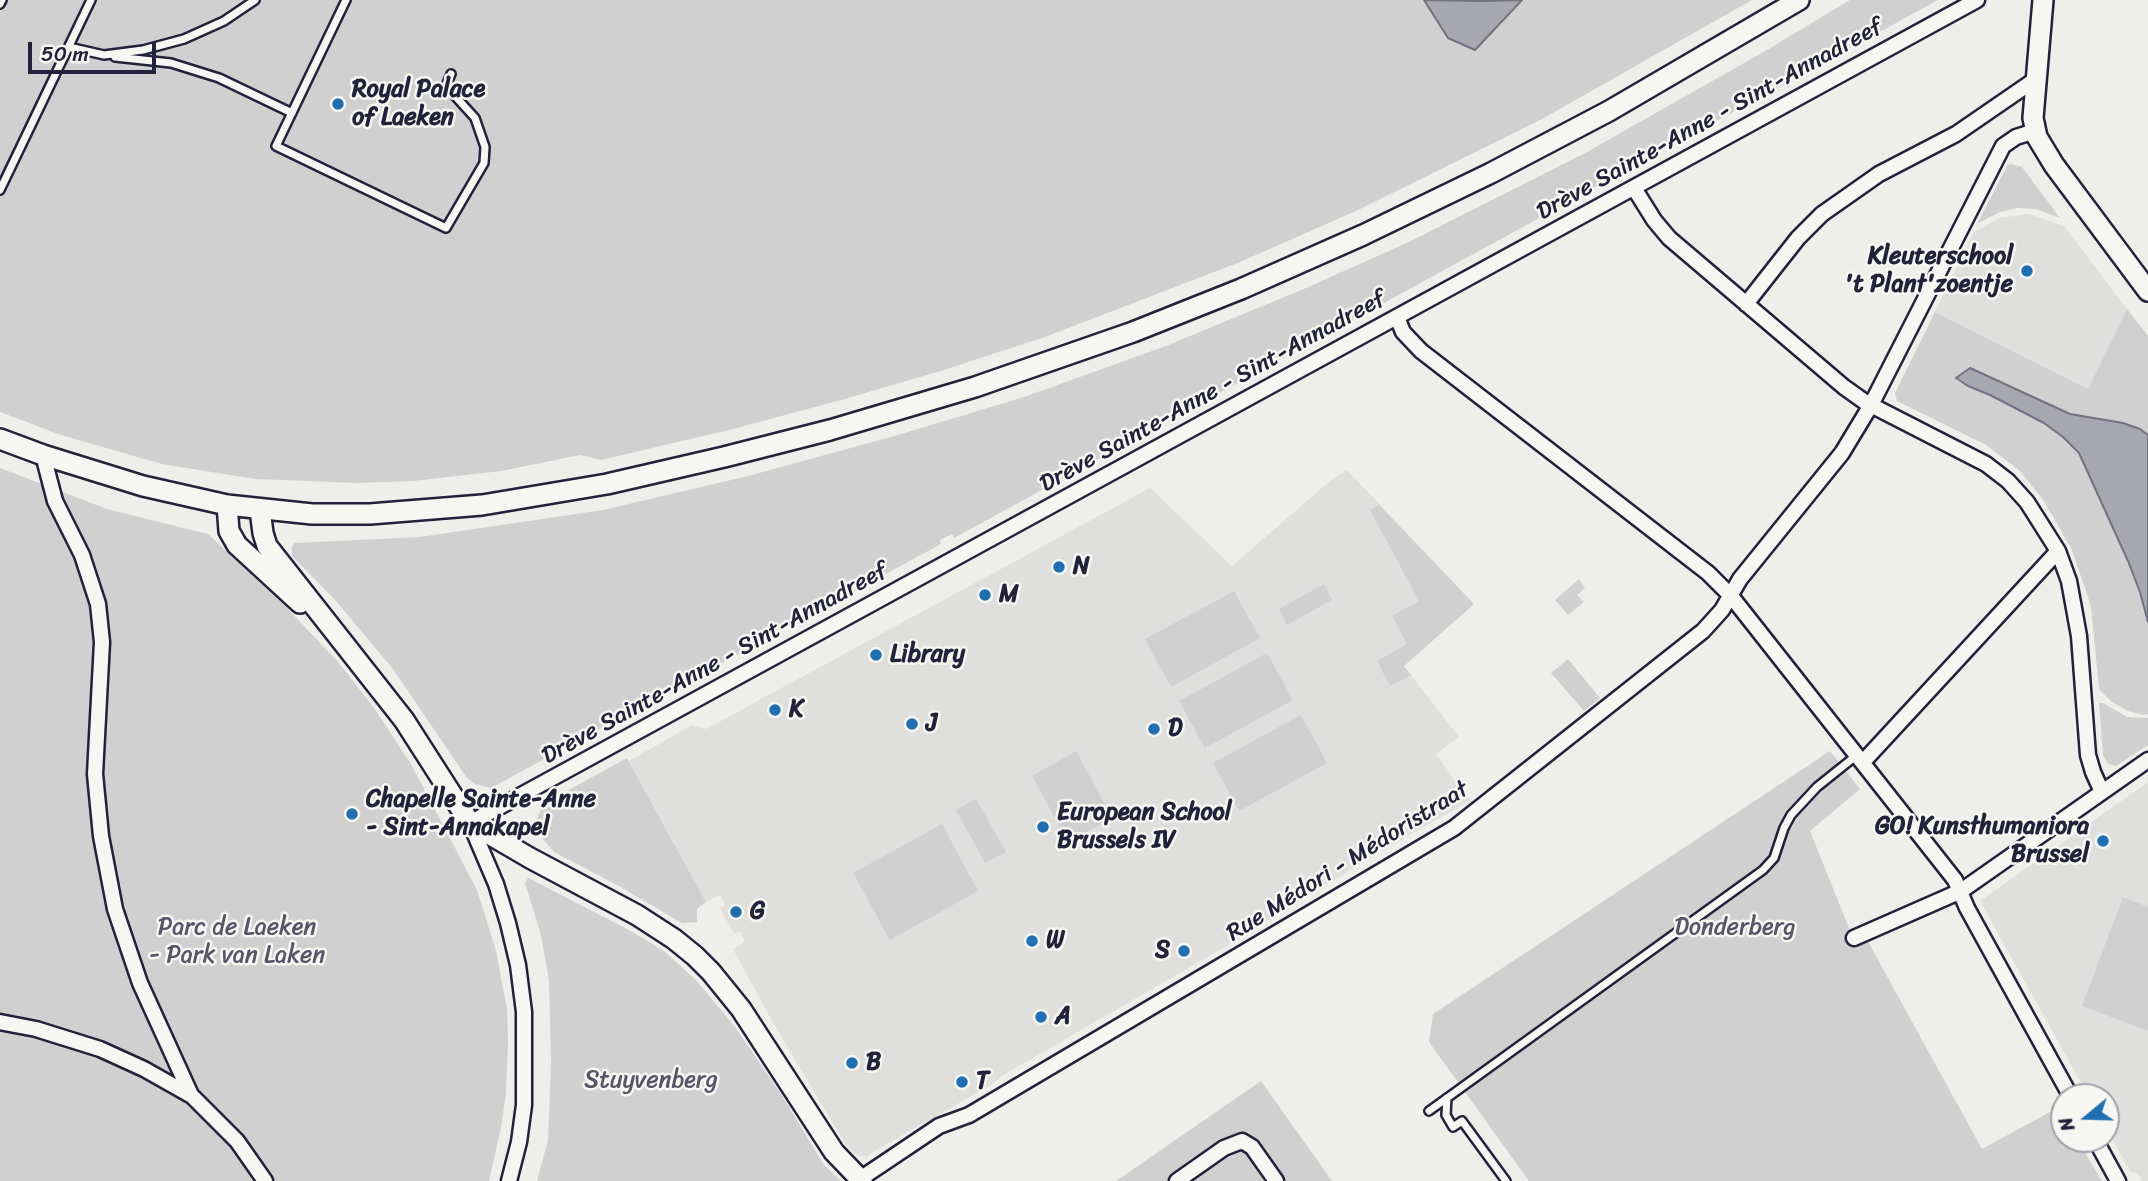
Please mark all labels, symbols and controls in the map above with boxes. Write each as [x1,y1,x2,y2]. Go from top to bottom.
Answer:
street label: Drève Sainte-Anne - Sint-Annadreef [1532,13,1888,227]
scale bar [32,28,159,72]
text: 50 m [41,35,89,73]
place label: Royal Palace of Laeken [352,76,485,132]
marker: Royal Palace of Laeken [330,96,346,112]
place label: Kleuterschool 't Plant'zoentje [1844,243,2013,299]
marker: Kleuterschool 't Plant'zoentje [2019,263,2035,279]
street label: Drève Sainte-Anne - Sint-Annadreef [1035,285,1391,499]
place label: N [1073,553,1090,581]
street label: Drève Sainte-Anne - Sint-Annadreef [537,557,893,771]
marker: N [1051,559,1067,575]
place label: M [999,581,1019,609]
marker: M [977,587,993,603]
place label: Library [890,641,965,669]
marker: Library [868,647,884,663]
place label: K [789,696,804,724]
marker: K [767,702,783,718]
place label: J [926,710,937,738]
place label: D [1168,715,1182,743]
marker: J [904,716,920,732]
marker: D [1146,721,1162,737]
street label: Rue Médori - Médoristraat [1222,776,1474,948]
place label: Chapelle Sainte-Anne - Sint-Annakapel [366,786,596,842]
place label: European School Brussels IV [1057,799,1232,855]
marker: Chapelle Sainte-Anne - Sint-Annakapel [344,806,360,822]
place label: GO! Kunsthumaniora Brussel [1875,813,2089,869]
marker: European School Brussels IV [1035,819,1051,835]
marker: GO! Kunsthumaniora Brussel [2095,833,2111,849]
place label: G [750,898,765,926]
marker: G [728,904,744,920]
park label: Parc de Laeken - Park van Laken [149,914,325,970]
park label: Donderberg [1674,914,1796,942]
place label: W [1046,927,1065,955]
marker: W [1024,933,1040,949]
place label: S [1155,937,1170,965]
marker: S [1176,943,1192,959]
place label: A [1055,1003,1071,1031]
marker: A [1033,1009,1049,1025]
place label: B [866,1049,881,1077]
marker: B [844,1055,860,1071]
park label: Stuyvenberg [584,1067,718,1095]
place label: T [976,1068,989,1096]
marker: T [954,1074,970,1090]
north arrow [2050,1083,2120,1153]
text: N [2049,1113,2084,1136]

